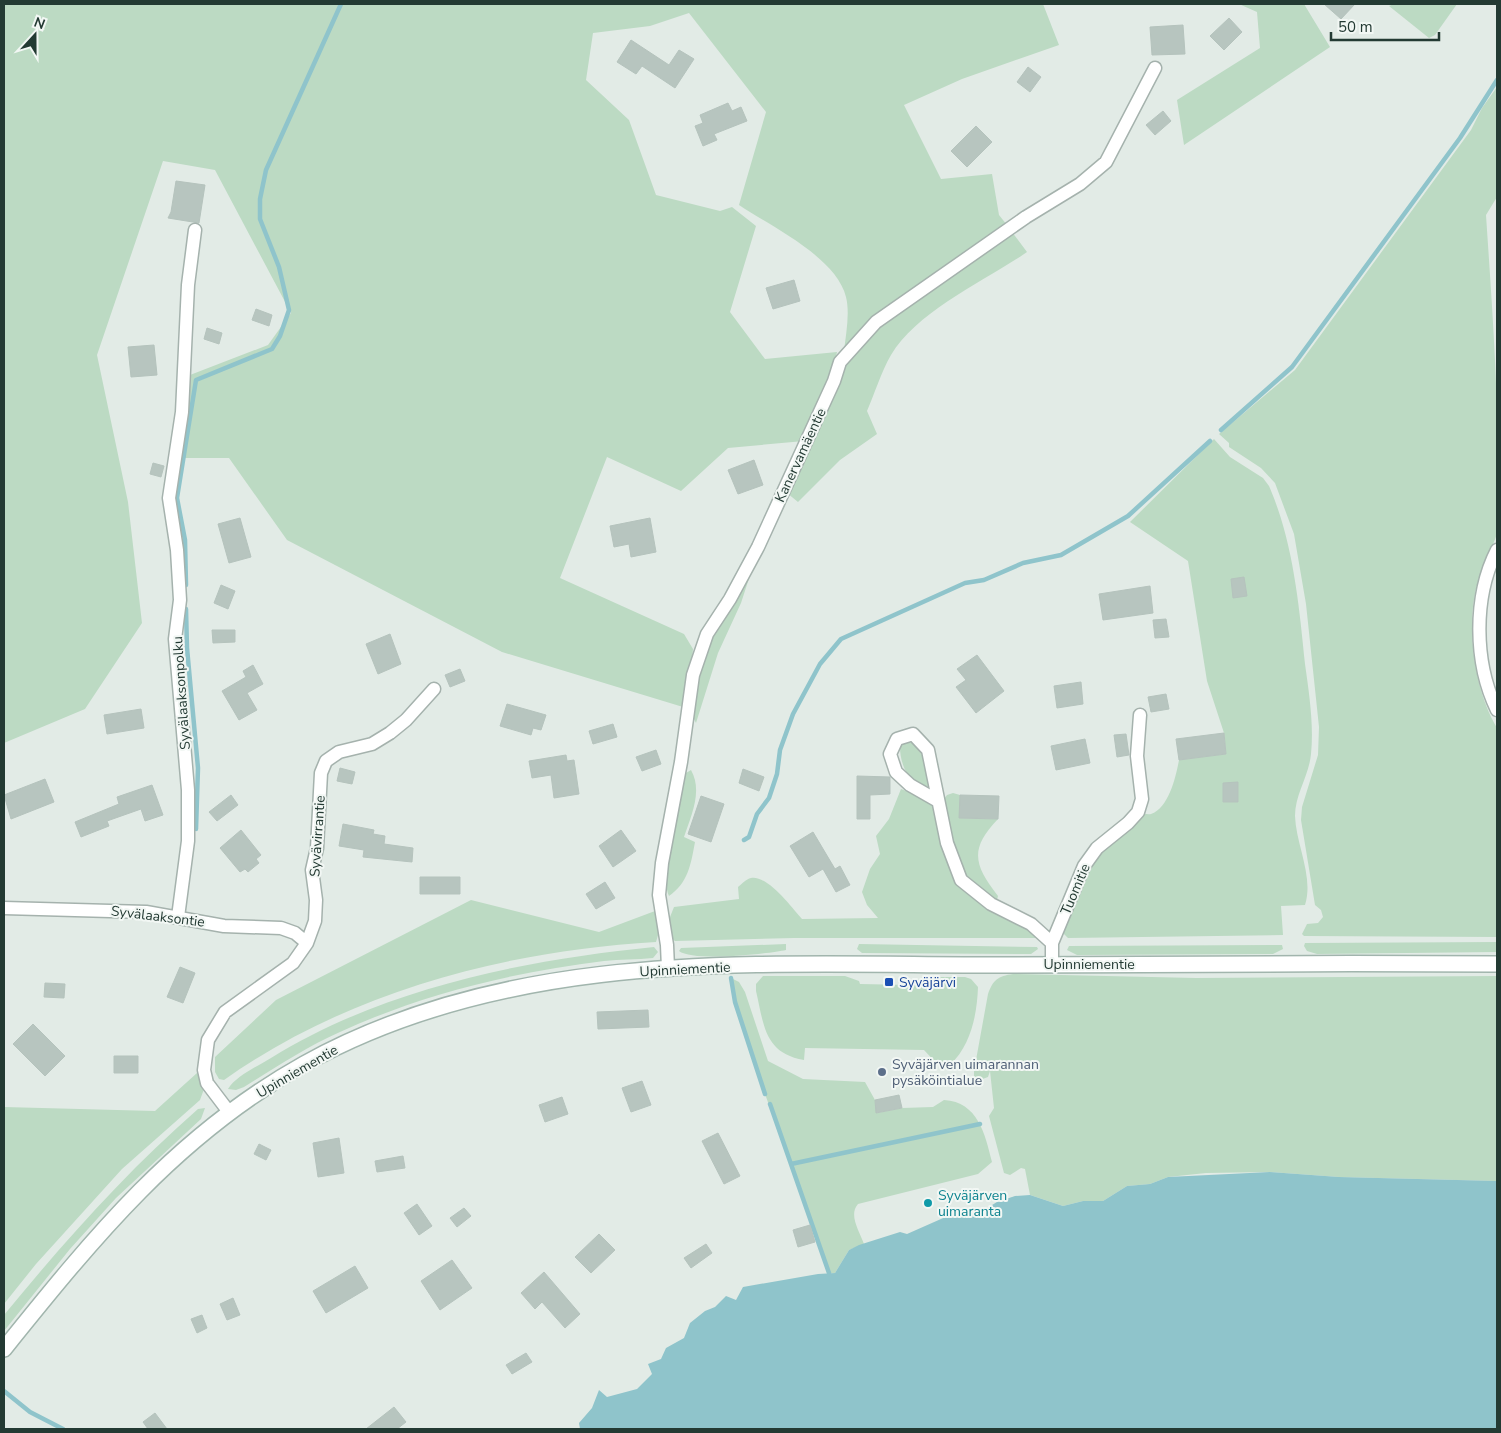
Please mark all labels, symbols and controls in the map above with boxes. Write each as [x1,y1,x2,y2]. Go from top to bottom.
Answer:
north arrow [10,10,60,60]
scale bar [1331,10,1438,42]
text: N [31,13,48,34]
text: 50 m [1338,17,1373,37]
street label: Kanervamäentie [770,405,831,505]
street label: Syvälaaksonpolku [168,636,195,750]
street label: Syvävirrantie [305,795,330,877]
street label: Tuomitie [1056,861,1095,918]
street label: Syvälaaksontie [110,901,206,932]
street label: Upinniementie [1043,955,1135,974]
street label: Upinniementie [639,958,731,981]
place label: Syväjärvi [899,973,956,992]
marker: Syväjärvi [883,976,895,988]
street label: Upinniementie [253,1040,341,1102]
place label: Syväjärven uimarannan pysäköintialue [892,1055,1039,1090]
marker: Syväjärven uimarannan pysäköintialue [876,1066,888,1078]
place label: Syväjärven uimaranta [938,1186,1007,1221]
marker: Syväjärven uimaranta [922,1197,934,1209]

